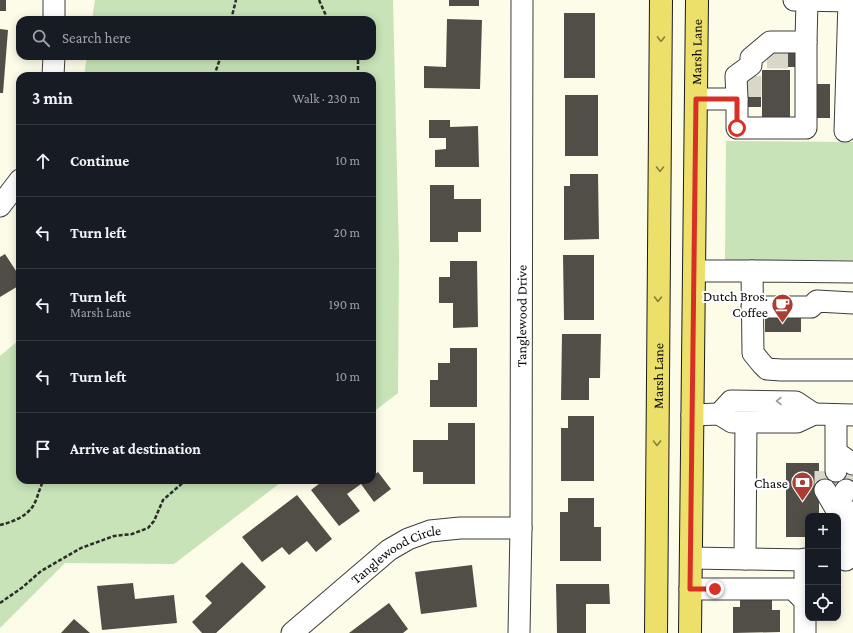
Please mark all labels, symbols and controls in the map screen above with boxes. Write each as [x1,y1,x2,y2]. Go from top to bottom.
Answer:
search box [16,16,376,60]
street label: Marsh Lane [688,19,705,85]
icon: search [30,27,52,49]
text: Search here [62,30,131,46]
one-way arrow [657,36,665,42]
text: 3 min [32,89,73,108]
text: Walk · 230 m [292,91,360,106]
route start [728,119,746,137]
icon: ahead [32,150,54,172]
text: Continue [70,153,129,169]
text: 10 m [335,153,360,168]
one-way arrow [655,166,664,172]
icon: left [32,222,54,244]
text: Turn left [70,225,126,241]
text: 20 m [334,225,360,240]
street label: Tanglewood Drive [513,265,529,367]
place label: Dutch Bros. Coffee [703,288,768,320]
text: Turn left [70,289,126,305]
cafe icon: Dutch Bros. Coffee [770,291,796,324]
icon: left [32,294,54,316]
one-way arrow [654,296,662,302]
text: 190 m [329,297,360,312]
text: Marsh Lane [70,305,131,320]
street label: Marsh Lane [650,343,666,409]
icon: left [32,366,54,388]
text: Turn left [70,369,126,385]
text: 10 m [335,369,360,384]
one-way arrow [776,397,782,406]
icon: arrive [32,438,54,460]
one-way arrow [653,440,661,446]
text: Arrive at destination [70,441,201,457]
bank icon: Chase [790,470,816,503]
place label: Chase [754,475,788,491]
map controls [805,513,841,621]
button: + [805,513,841,549]
street label: Tanglewood Circle [348,522,442,587]
button: − [805,549,841,585]
route end [706,580,724,598]
button: locate [805,585,841,621]

